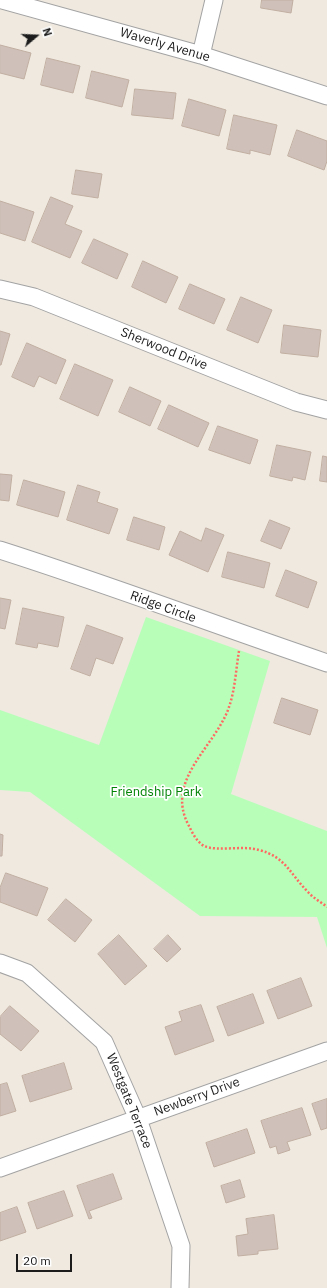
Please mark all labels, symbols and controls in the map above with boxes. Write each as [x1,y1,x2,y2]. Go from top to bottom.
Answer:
north arrow [16,16,56,56]
street label: Waverly Avenue [118,25,212,65]
text: N [39,26,55,38]
street label: Sherwood Drive [118,325,210,373]
street label: Ridge Circle [128,588,198,626]
park label: Friendship Park [111,784,201,800]
street label: Westgate Terrace [103,1051,155,1151]
street label: Newberry Drive [152,1074,242,1120]
scale bar [18,1246,74,1272]
text: 20 m [23,1253,51,1268]

